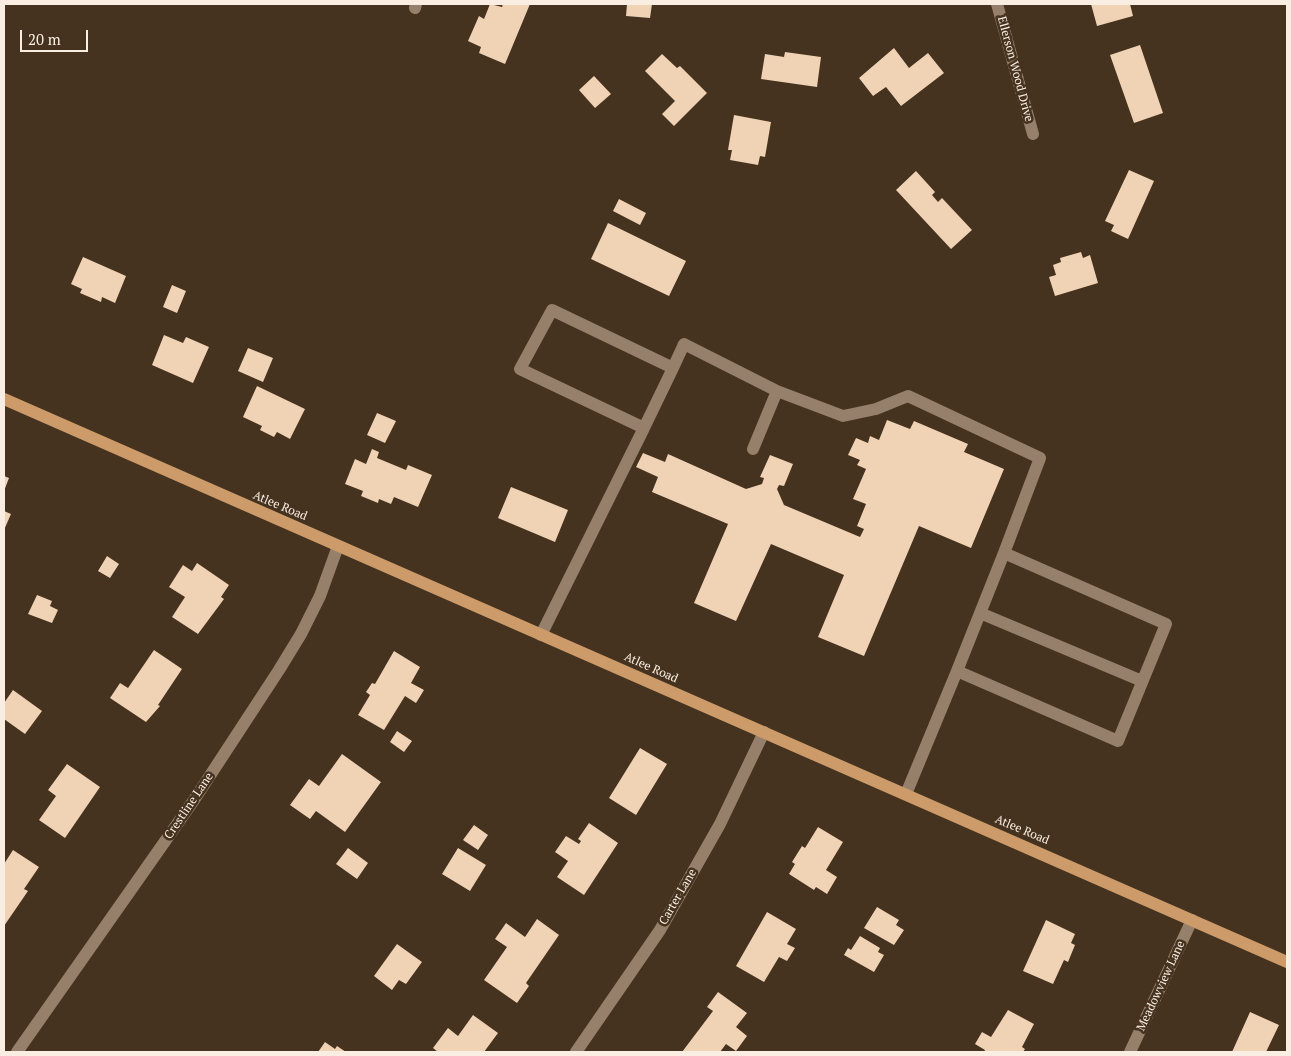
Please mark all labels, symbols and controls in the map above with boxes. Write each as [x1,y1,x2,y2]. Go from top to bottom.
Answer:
street label: Ellerson Wood Drive [994,15,1036,123]
scale bar [22,20,90,52]
text: 20 m [28,29,61,49]
street label: Atlee Road [251,488,309,524]
street label: Atlee Road [622,650,680,686]
street label: Crestline Lane [161,770,217,842]
street label: Atlee Road [993,812,1051,848]
street label: Carter Lane [656,866,700,928]
street label: Meadowview Lane [1134,939,1188,1033]

